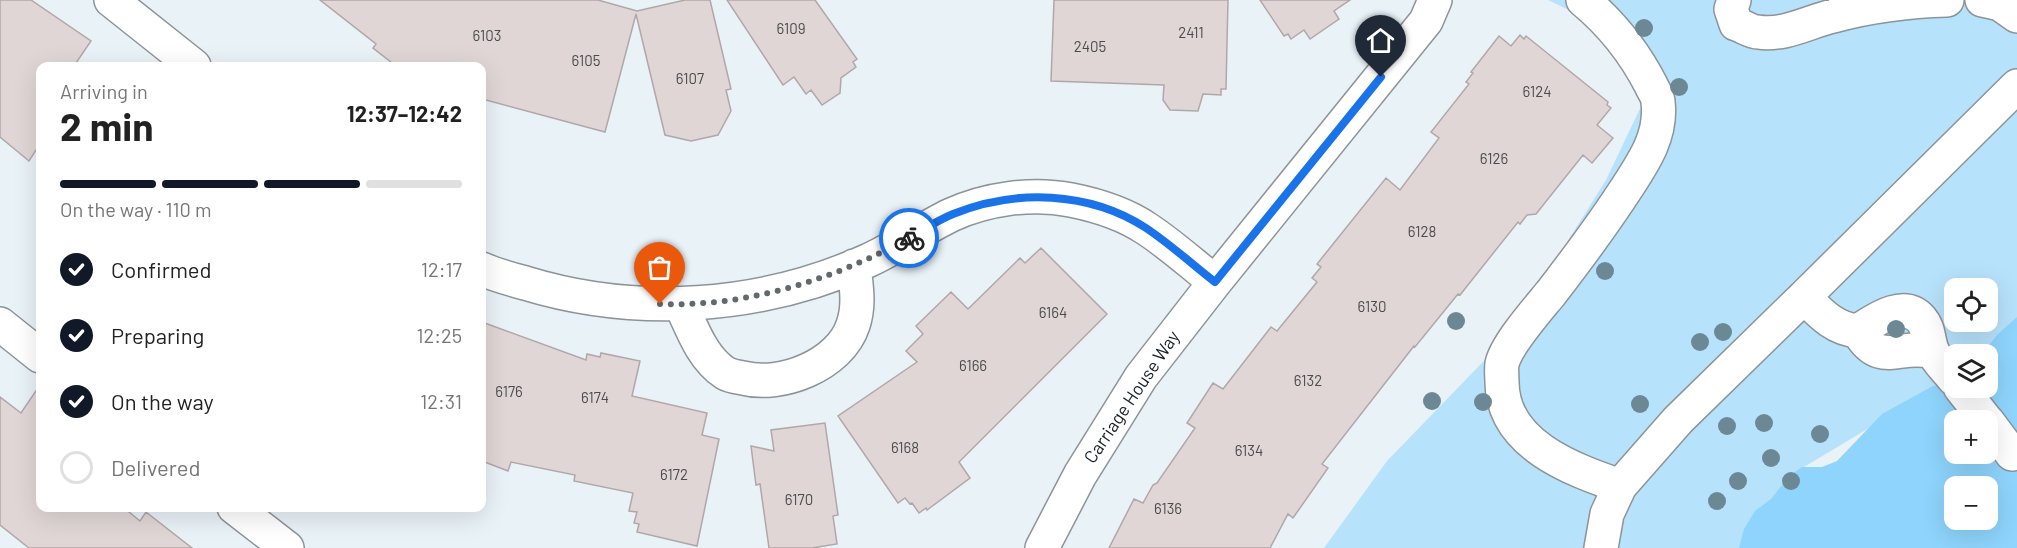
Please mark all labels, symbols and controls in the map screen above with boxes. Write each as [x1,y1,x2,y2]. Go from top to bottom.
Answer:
pin [1355,15,1406,77]
house number: 6109 [777,19,806,37]
house number: 2411 [1178,23,1204,41]
icon: home [1364,24,1397,57]
house number: 6103 [473,26,501,44]
house number: 2405 [1074,37,1106,55]
house number: 6105 [572,51,600,69]
house number: 6107 [676,69,704,87]
text: Arriving in [60,79,148,103]
house number: 6124 [1522,82,1552,100]
text: 12:37–12:42 [347,100,462,126]
text: 2 min [60,102,153,149]
house number: 6126 [1480,149,1508,167]
text: On the way · 110 m [60,197,211,221]
courier [879,208,939,268]
icon: bike [893,222,926,255]
house number: 6128 [1408,222,1436,240]
pin [634,242,685,304]
icon: bag [643,251,676,284]
icon: check [60,253,93,286]
text: Confirmed [111,256,211,282]
text: 12:17 [421,257,462,281]
map controls [1944,278,1998,530]
button: locate [1944,278,1998,332]
house number: 6130 [1358,297,1386,315]
house number: 6164 [1039,303,1067,321]
icon: check [60,319,93,352]
text: Preparing [111,322,204,348]
text: 12:25 [417,323,462,347]
street label: Carriage House Way [1079,326,1184,467]
button: layers [1944,344,1998,398]
house number: 6166 [959,356,987,374]
house number: 6132 [1294,371,1322,389]
house number: 6176 [495,382,523,400]
icon: check [60,385,93,418]
text: On the way [111,388,214,414]
house number: 6174 [581,388,609,406]
text: 12:31 [420,389,462,413]
button: + [1944,410,1998,464]
house number: 6168 [891,438,919,456]
house number: 6134 [1235,441,1263,459]
text: Delivered [111,454,200,480]
house number: 6172 [660,465,688,483]
button: − [1944,476,1998,530]
house number: 6170 [785,490,813,508]
house number: 6136 [1154,499,1182,517]

